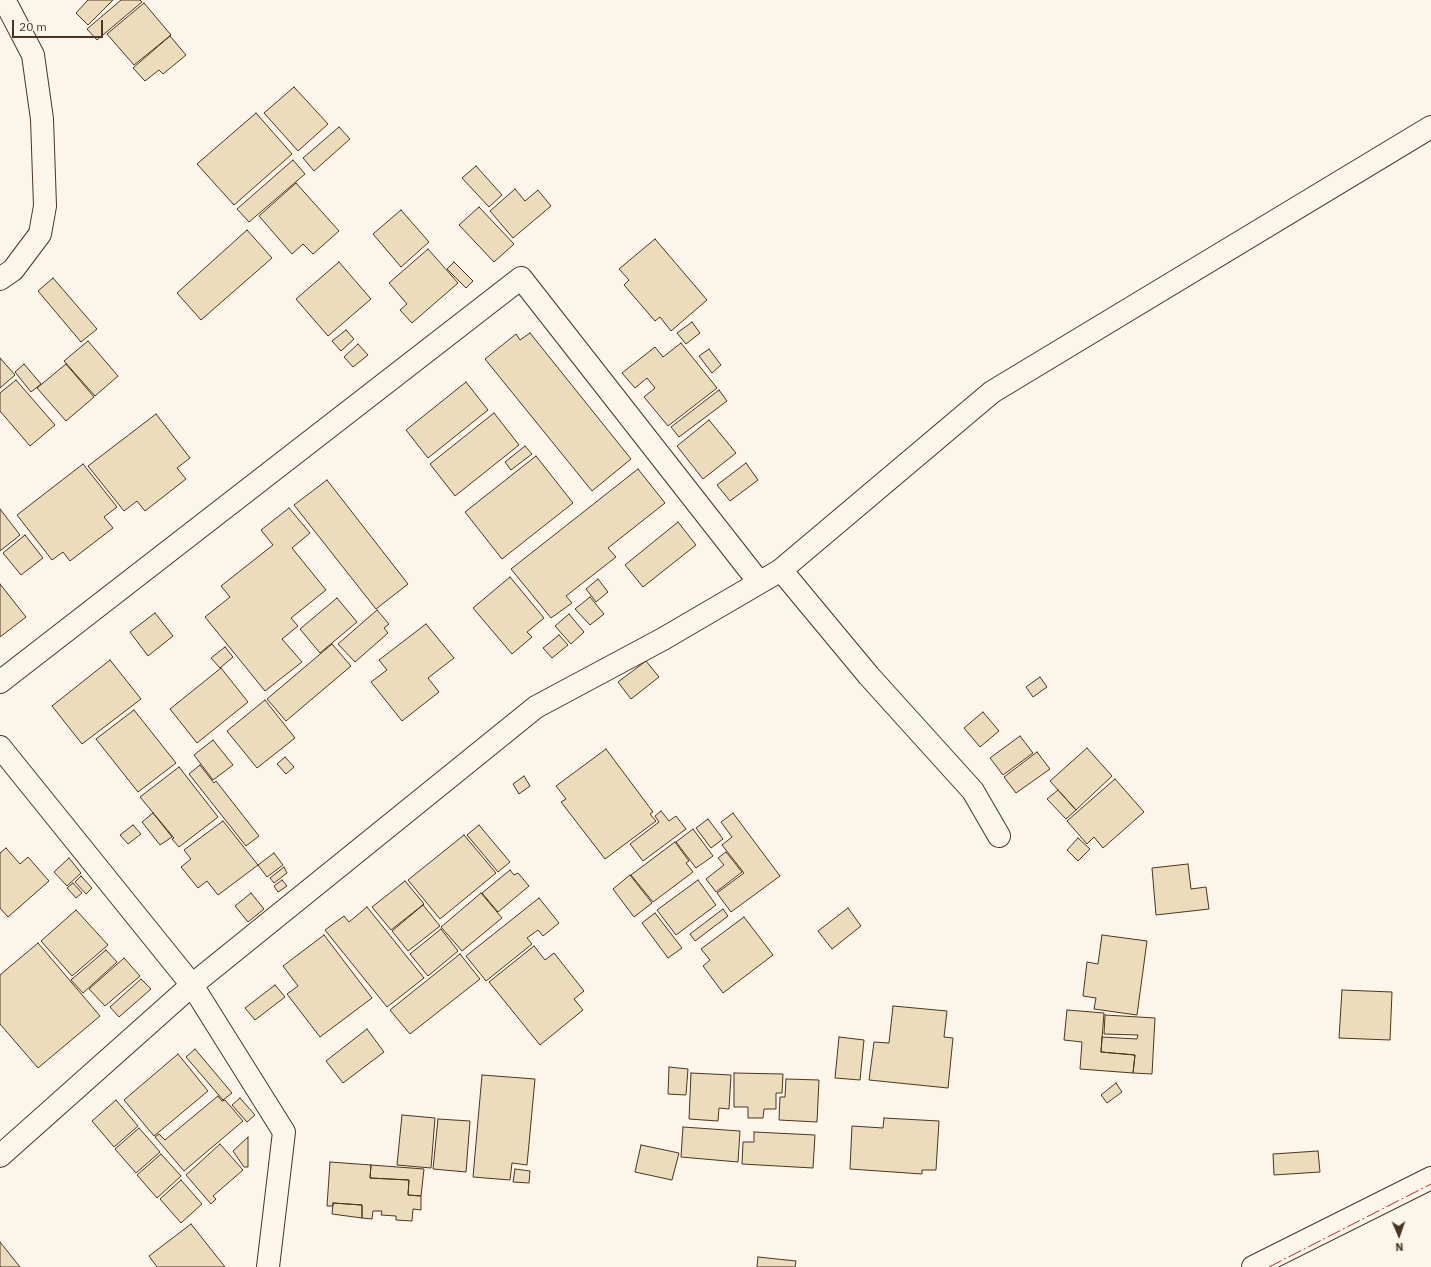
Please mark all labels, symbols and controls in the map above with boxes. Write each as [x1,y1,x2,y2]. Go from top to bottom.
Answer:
scale bar [14,12,105,38]
text: 20 m [19,19,47,34]
north arrow [1379,1215,1419,1255]
text: N [1395,1240,1404,1254]

